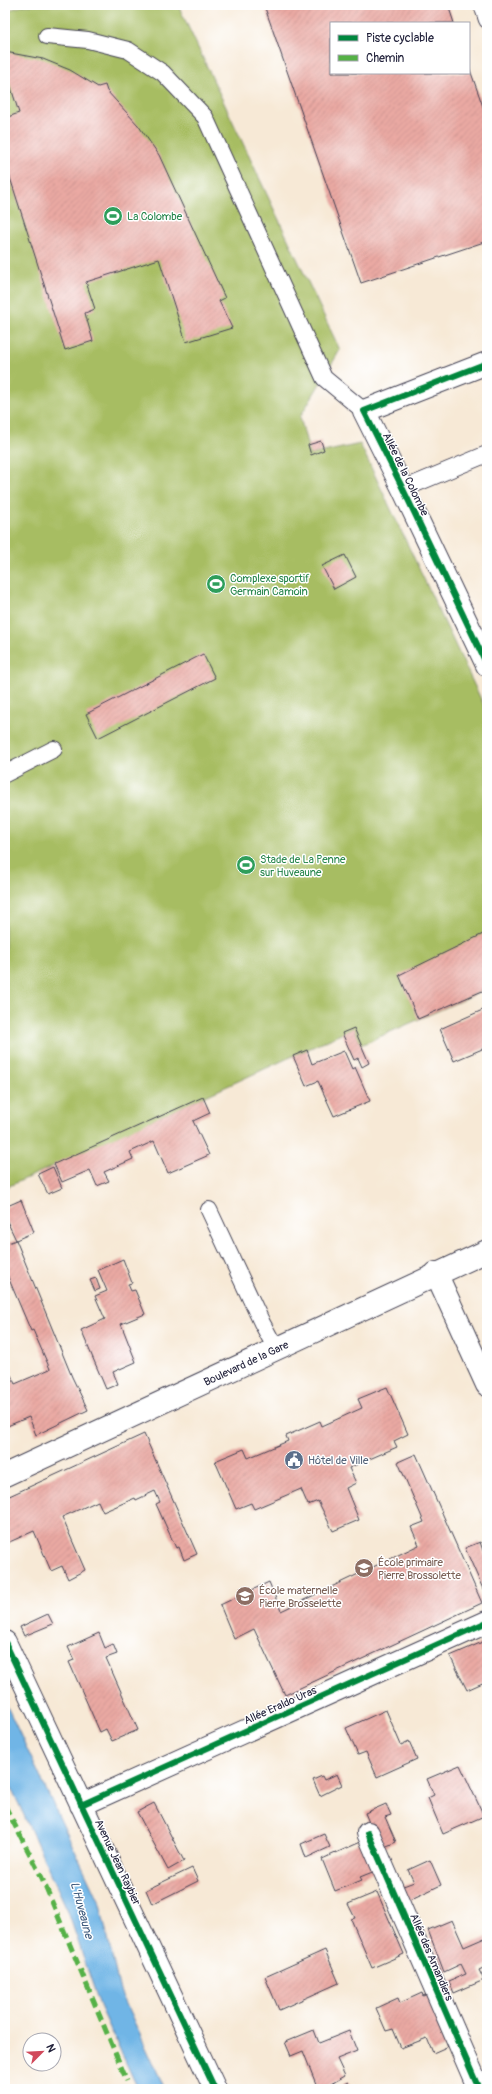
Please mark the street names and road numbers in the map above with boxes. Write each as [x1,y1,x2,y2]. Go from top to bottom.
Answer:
street label: Allée de la Colombe [380,430,432,518]
street label: Boulevard de la Gare [202,1338,291,1389]
street label: Allée Eraldo Uras [242,1684,319,1727]
street label: Avenue Jean Raybier [92,1817,143,1907]
street label: Allée des Amandiers [407,1912,456,2003]

